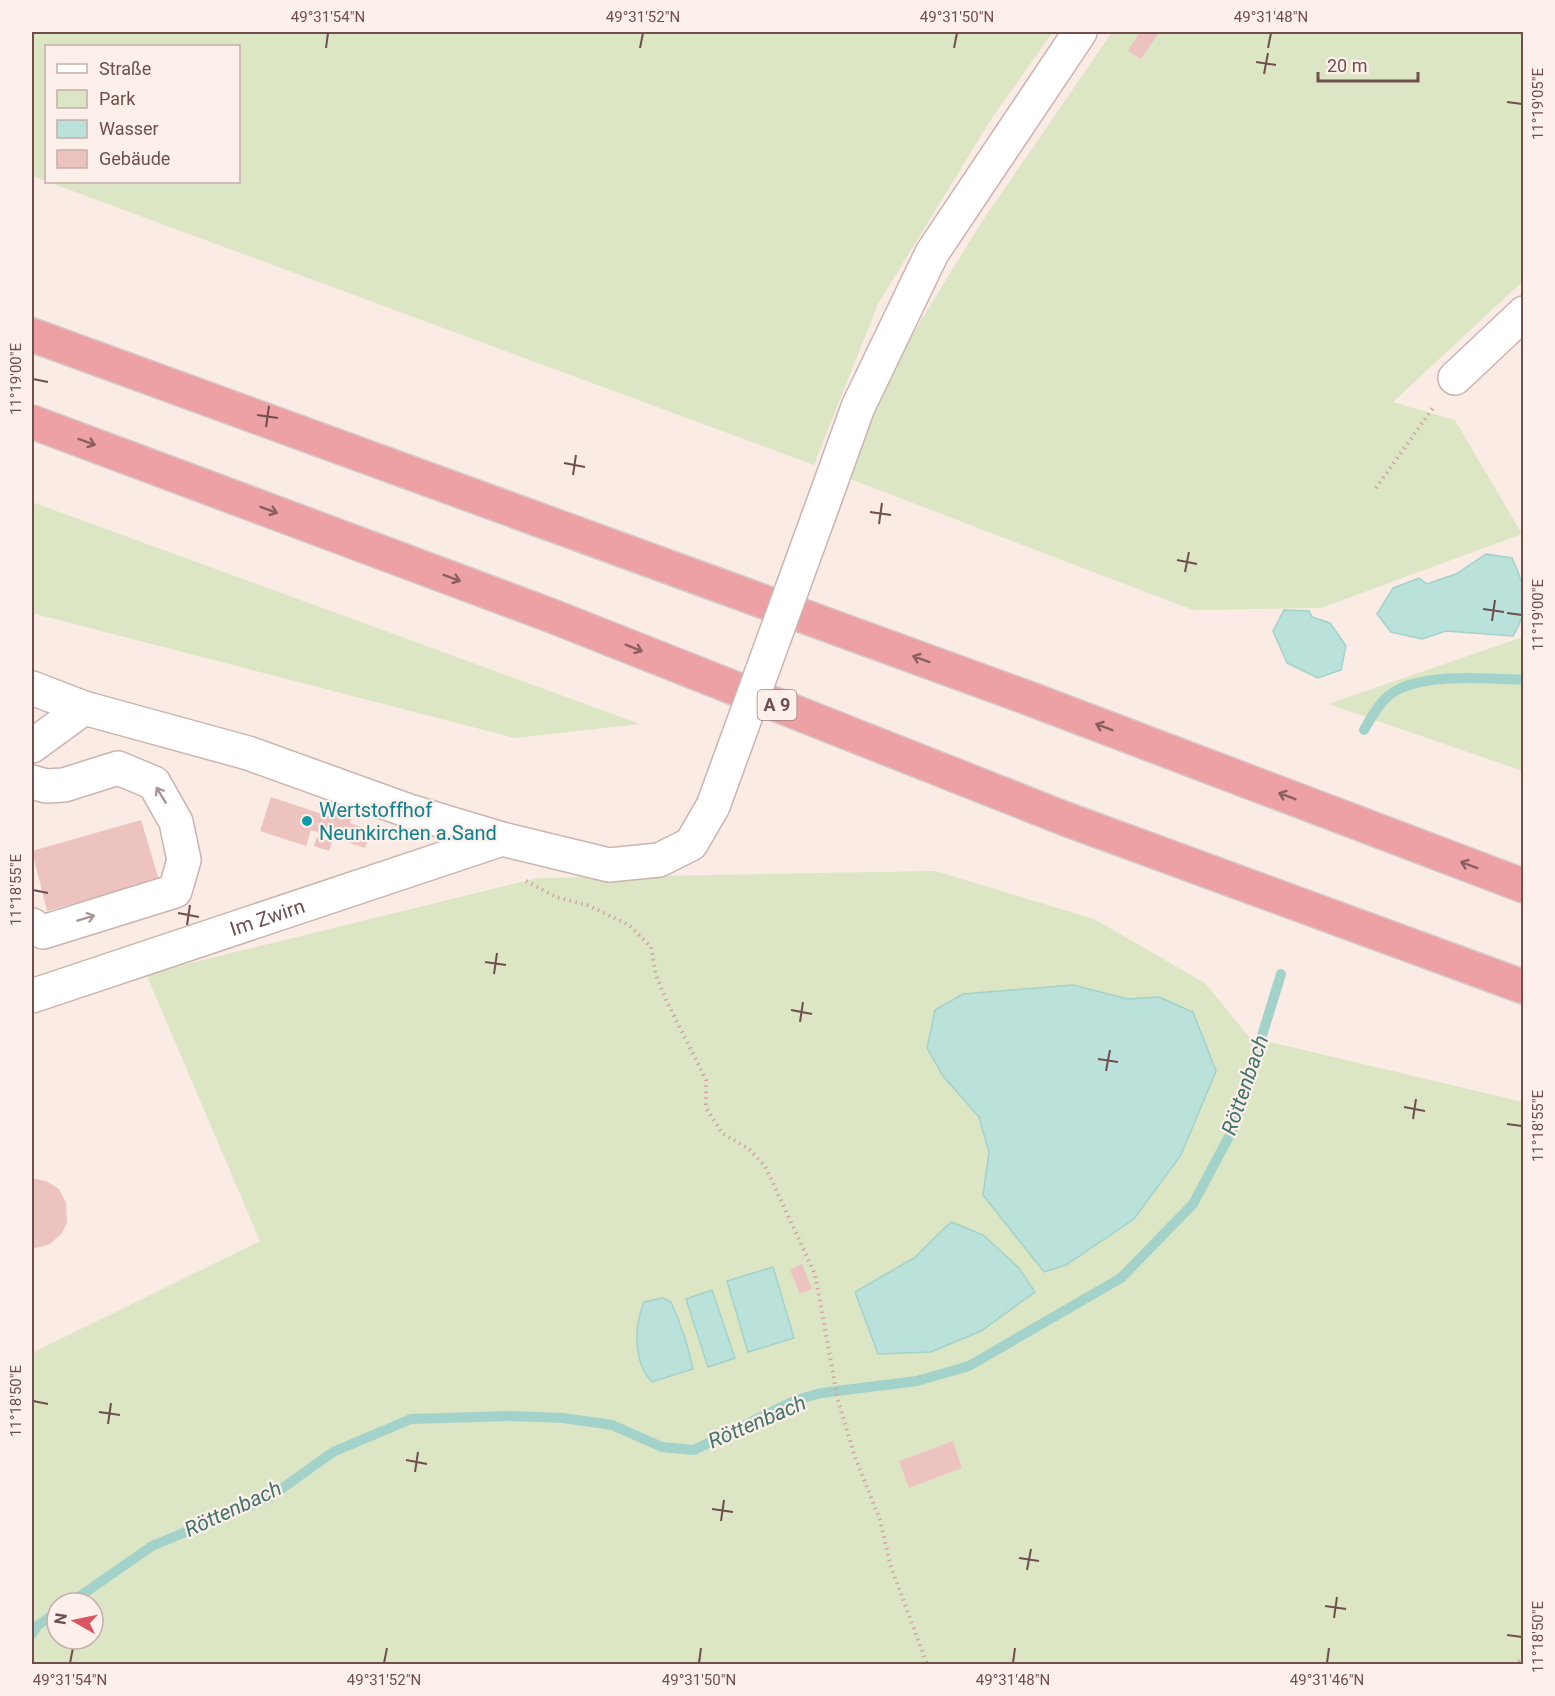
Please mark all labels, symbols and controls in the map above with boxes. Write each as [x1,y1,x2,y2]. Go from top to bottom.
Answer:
text: 49°31'54"N [291,8,365,26]
text: 49°31'52"N [606,8,680,26]
text: 49°31'50"N [920,8,994,26]
text: 49°31'48"N [1234,8,1308,26]
legend [45,45,240,183]
scale bar [1318,45,1418,83]
text: 20 m [1327,55,1367,76]
text: Straße [99,58,151,79]
text: 11°19'05"E [1529,67,1547,140]
text: Park [99,88,136,109]
text: Wasser [99,118,159,139]
text: Gebäude [99,148,170,169]
text: 11°19'00"E [7,342,25,415]
one-way arrow [77,437,95,448]
one-way arrow [259,505,278,516]
one-way arrow [442,574,461,585]
text: 11°19'00"E [1529,578,1547,651]
one-way arrow [624,643,643,654]
one-way arrow [912,653,931,664]
road number: A 9 [758,690,796,720]
one-way arrow [1095,721,1114,732]
one-way arrow [154,787,166,804]
one-way arrow [1278,790,1296,801]
place label: Wertstoffhof Neunkirchen a.Sand [319,798,497,845]
marker: Wertstoffhof Neunkirchen a.Sand [300,814,314,828]
text: 11°18'55"E [7,853,25,926]
one-way arrow [1460,859,1479,870]
street label: Im Zwirn [227,894,308,941]
one-way arrow [76,912,95,923]
water label: Röttenbach [1217,1032,1273,1138]
text: 11°18'55"E [1529,1089,1547,1162]
text: 11°18'50"E [7,1364,25,1437]
water label: Röttenbach [704,1391,810,1453]
water label: Röttenbach [181,1476,285,1542]
north arrow [45,1591,105,1651]
text: 11°18'50"E [1529,1600,1547,1673]
text: N [50,1612,71,1626]
text: 49°31'54"N [33,1671,107,1689]
text: 49°31'52"N [347,1671,421,1689]
text: 49°31'50"N [662,1671,736,1689]
text: 49°31'48"N [976,1671,1050,1689]
text: 49°31'46"N [1290,1671,1364,1689]

